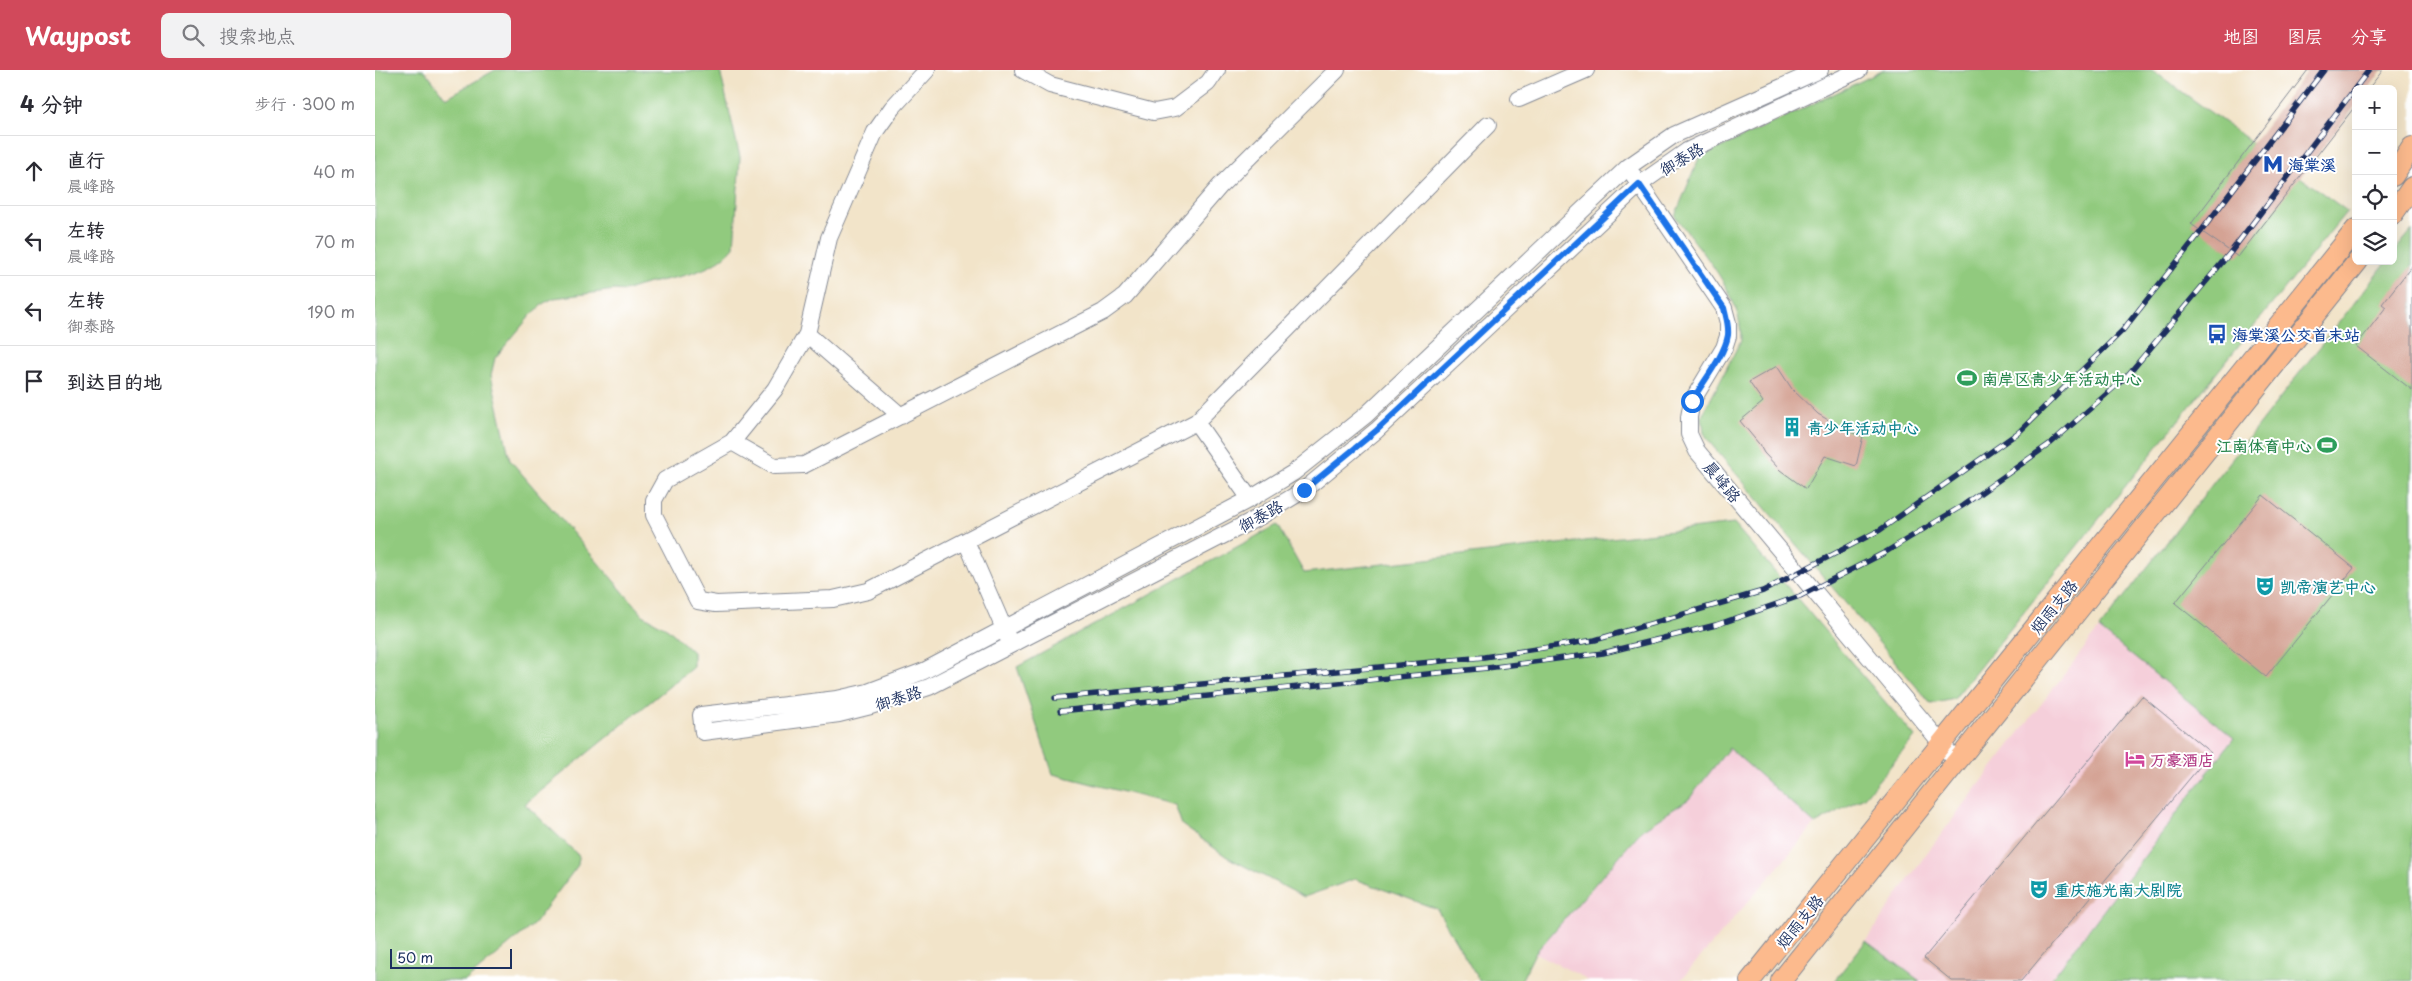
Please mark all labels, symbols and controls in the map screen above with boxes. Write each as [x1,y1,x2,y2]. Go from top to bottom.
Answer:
search box [161,13,511,58]
text: Waypost [25,17,131,53]
icon: search [179,21,207,49]
text: 搜索地点 [219,21,295,49]
text: 地图 [2223,22,2259,49]
text: 图层 [2287,22,2323,49]
text: 分享 [2351,22,2387,49]
map controls [2352,85,2397,265]
button: + [2352,85,2397,130]
text: 4 分钟 [20,87,83,119]
text: 步行 · 300 m [255,91,355,115]
button: − [2352,130,2397,175]
street label: 御泰路 [1654,135,1708,181]
text: 直行 [67,145,105,173]
place label: 海棠溪 [2288,152,2336,176]
metro station icon: 海棠溪 [2262,153,2284,175]
icon: ahead [20,157,48,185]
text: 40 m [313,159,355,183]
text: 晨峰路 [67,173,115,197]
button: locate [2352,175,2397,220]
text: 左转 [67,215,105,243]
button: layers [2352,220,2397,265]
icon: left [20,227,48,255]
text: 70 m [315,229,355,253]
text: 晨峰路 [67,243,115,267]
text: 左转 [67,285,105,313]
icon: left [20,297,48,325]
text: 190 m [307,299,355,323]
text: 御泰路 [67,313,115,337]
place label: 海棠溪公交首末站 [2232,322,2360,346]
bus stop icon: 海棠溪公交首末站 [2206,323,2228,345]
place label: 南岸区青少年活动中心 [1982,366,2142,390]
icon: arrive [20,367,48,395]
text: 到达目的地 [67,367,162,395]
sports icon: 南岸区青少年活动中心 [1956,367,1978,389]
route start [1681,390,1704,413]
place label: 青少年活动中心 [1807,415,1919,439]
building icon: 青少年活动中心 [1781,416,1803,438]
place label: 江南体育中心 [2216,433,2312,457]
sports icon: 江南体育中心 [2316,434,2338,456]
street label: 晨峰路 [1698,455,1748,507]
route end [1293,479,1316,502]
street label: 御泰路 [1233,493,1287,537]
street label: 烟雨支路 [2024,574,2082,638]
place label: 凯帝演艺中心 [2280,574,2376,598]
theatre icon: 凯帝演艺中心 [2254,575,2276,597]
street label: 御泰路 [871,678,925,716]
place label: 万豪酒店 [2150,747,2214,771]
hotel icon: 万豪酒店 [2124,748,2146,770]
place label: 重庆施光南大剧院 [2054,877,2182,901]
theatre icon: 重庆施光南大剧院 [2028,878,2050,900]
street label: 烟雨支路 [1770,889,1828,953]
scale bar [390,946,513,969]
text: 50 m [397,947,433,968]

